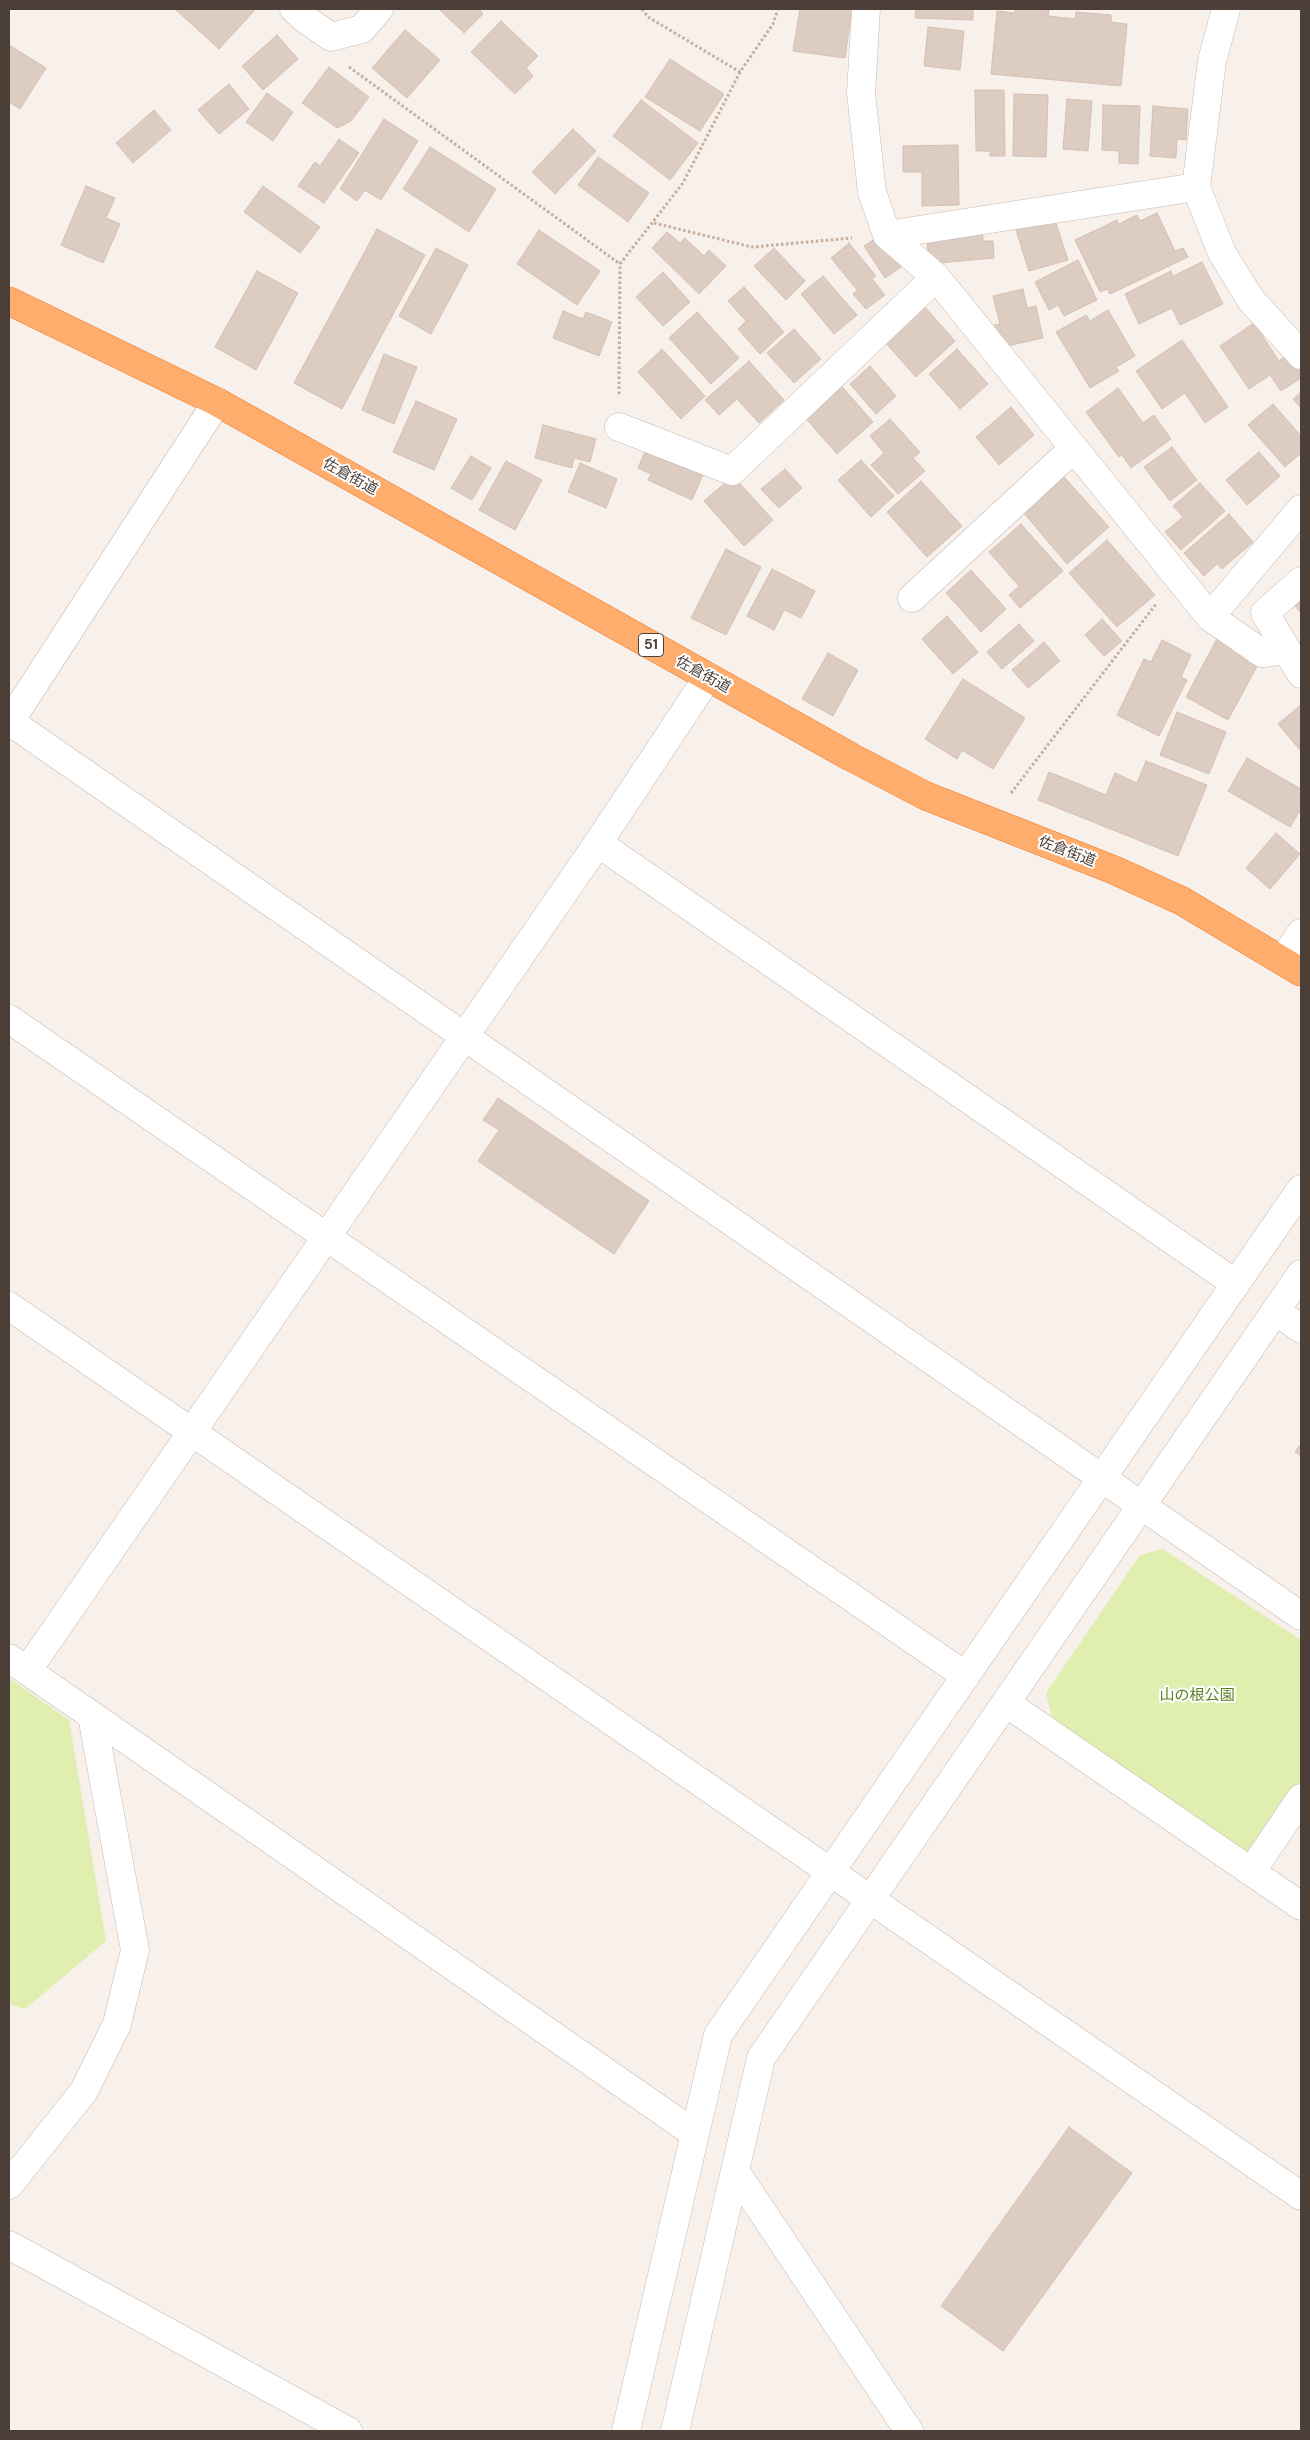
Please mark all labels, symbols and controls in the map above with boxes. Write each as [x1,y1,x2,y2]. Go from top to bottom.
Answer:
street label: 佐倉街道 [319,455,381,499]
road number: 51 [638,634,664,656]
street label: 佐倉街道 [672,653,734,697]
street label: 佐倉街道 [1036,833,1098,871]
park label: 山の根公園 [1160,1687,1234,1705]

